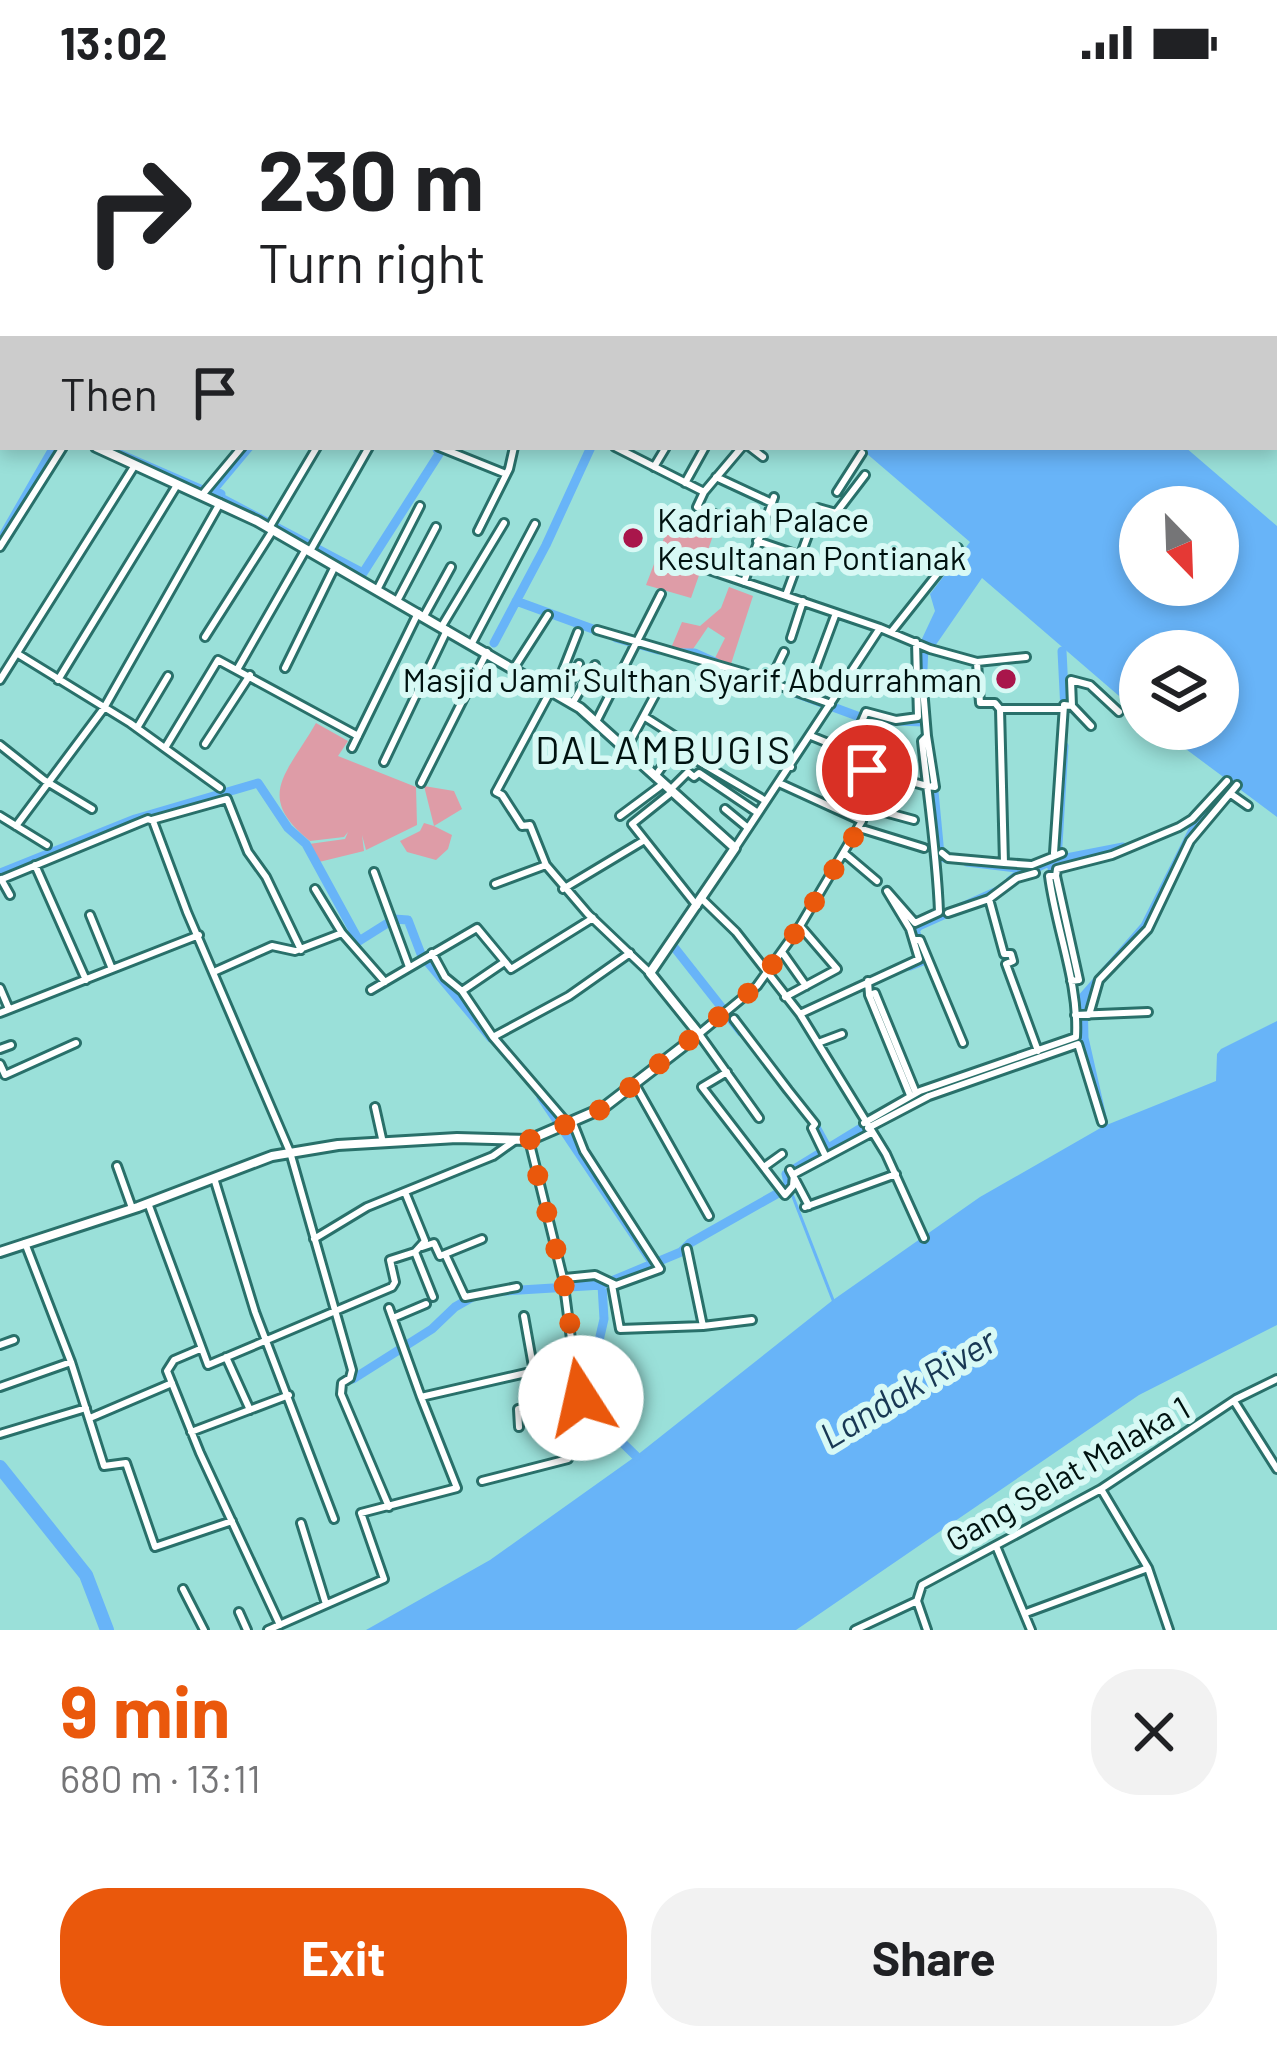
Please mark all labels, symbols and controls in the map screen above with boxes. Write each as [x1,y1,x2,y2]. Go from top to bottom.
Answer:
text: 13:02 [60,15,167,69]
text: 230 m [258,127,484,228]
icon: right [60,132,216,288]
text: Turn right [258,229,486,294]
icon: arrive [182,360,248,426]
text: Then [60,366,158,420]
north arrow [1119,486,1239,606]
map controls [1119,486,1239,750]
place label: Kadriah Palace Kesultanan Pontianak [657,499,966,577]
marker: Kadriah Palace Kesultanan Pontianak [620,525,646,551]
button: layers [1119,630,1239,750]
place label: Masjid Jami' Sulthan Syarif Abdurrahman [403,659,982,699]
marker: Masjid Jami' Sulthan Syarif Abdurrahman [993,666,1019,692]
pin [816,719,918,821]
district label: DALAMBUGIS [535,725,793,772]
icon: arrive [834,737,900,803]
water label: Landak River [811,1317,1004,1456]
position arrow [518,1335,644,1461]
street label: Gang Selat Malaka 1 [938,1387,1196,1559]
text: 9 min [60,1666,231,1752]
button: close [1091,1669,1217,1795]
text: 680 m · 13:11 [60,1754,261,1801]
button: Exit [60,1888,627,2026]
button: Share [651,1888,1217,2026]

